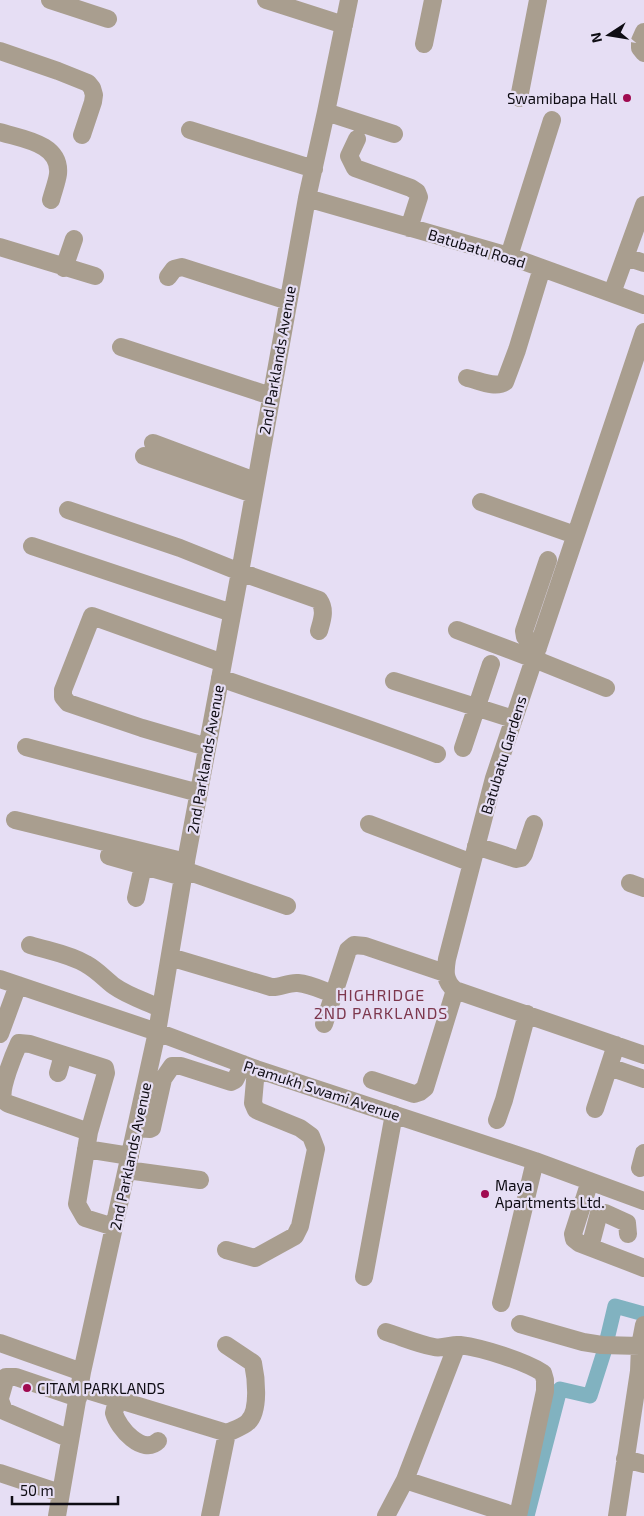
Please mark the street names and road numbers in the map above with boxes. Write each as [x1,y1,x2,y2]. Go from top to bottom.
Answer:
street label: Batubatu Road [426,225,528,271]
street label: 2nd Parklands Avenue [255,284,299,436]
street label: 2nd Parklands Avenue [183,683,227,835]
street label: Batubatu Gardens [476,694,530,816]
street label: Pramukh Swami Avenue [241,1056,403,1124]
street label: 2nd Parklands Avenue [106,1080,154,1232]

